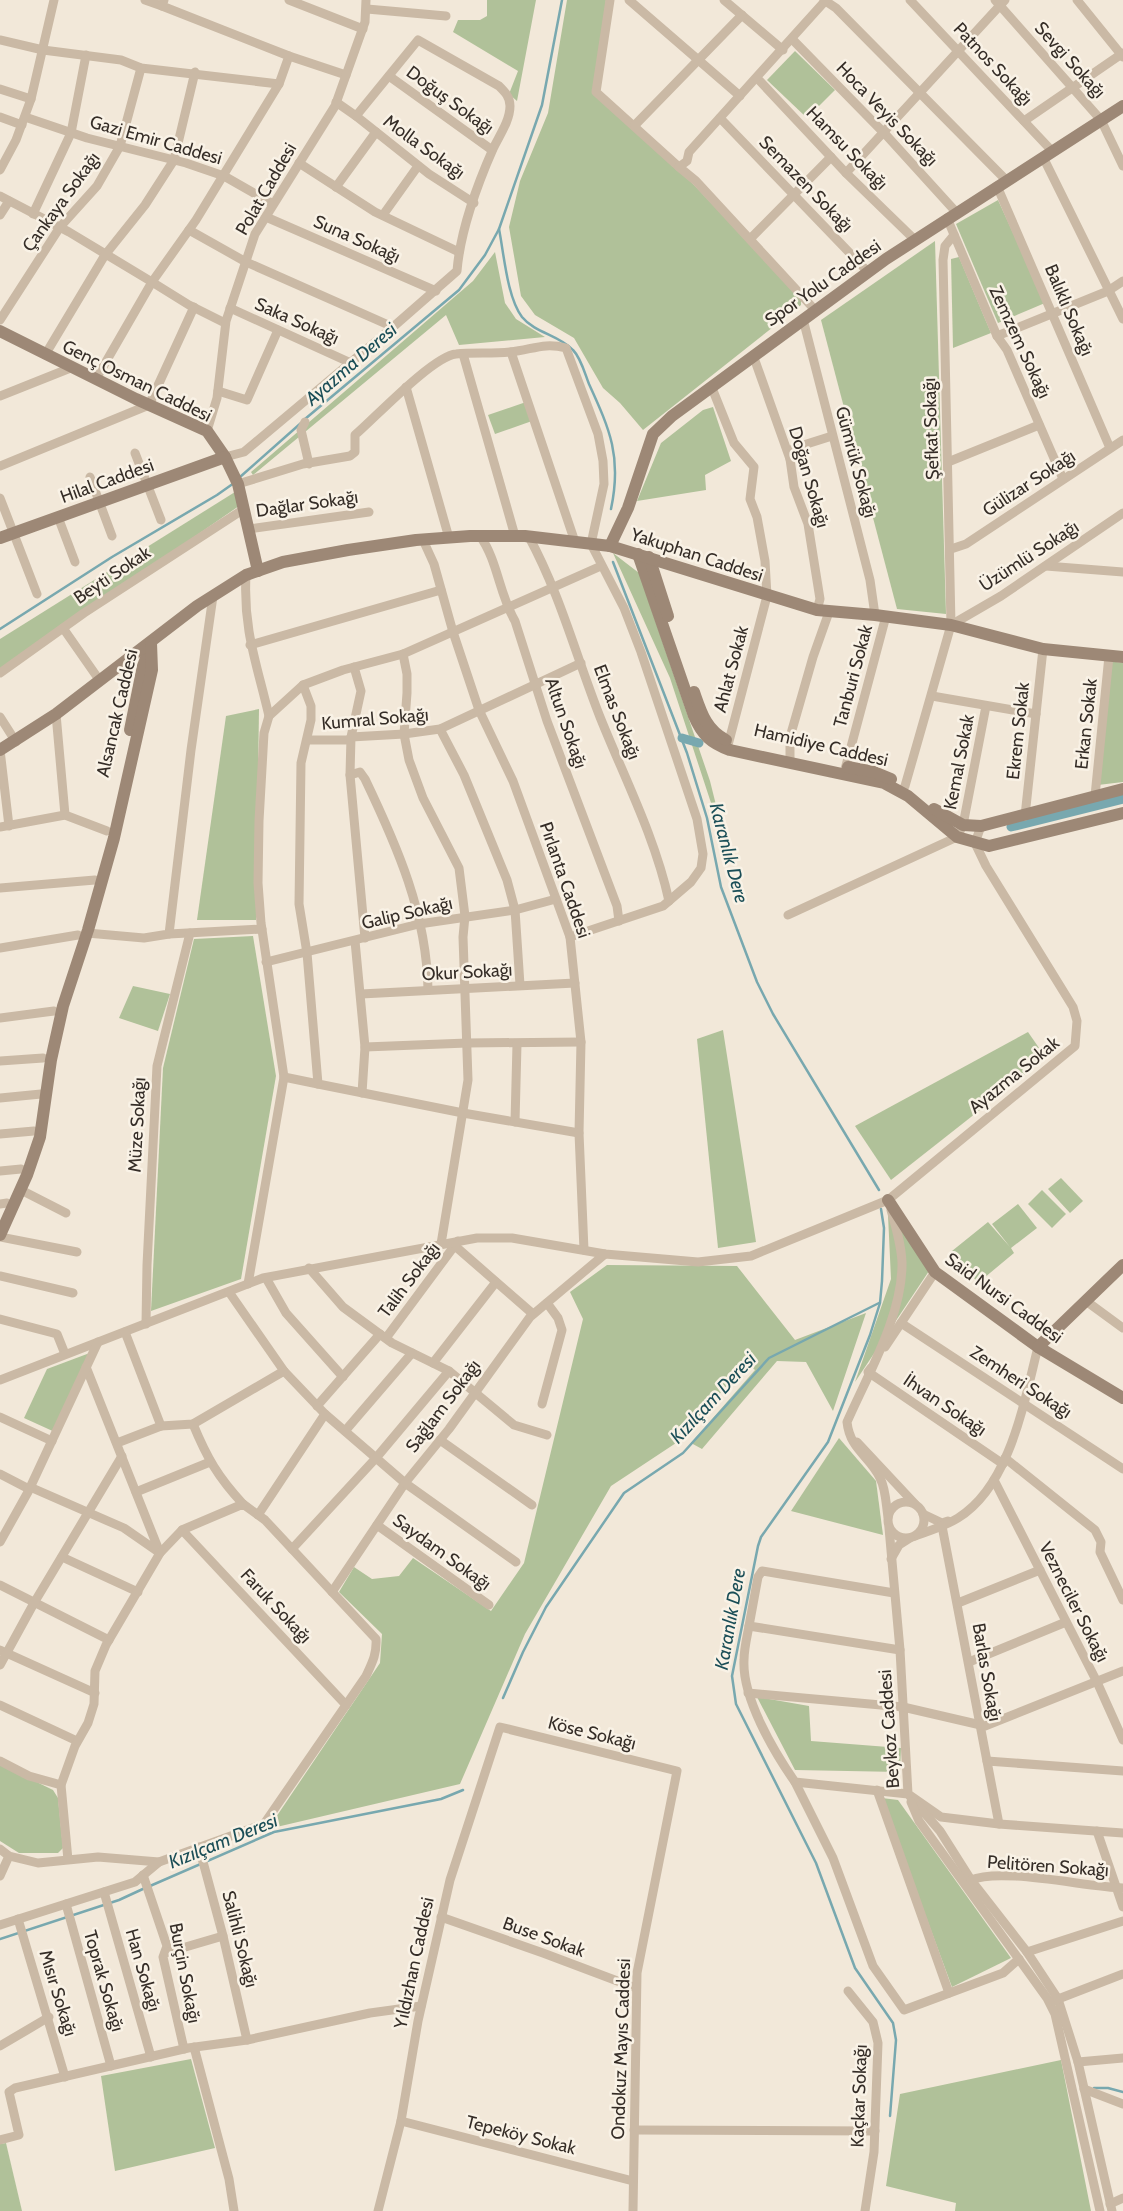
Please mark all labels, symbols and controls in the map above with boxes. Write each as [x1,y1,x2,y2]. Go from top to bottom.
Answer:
street label: Sevgi Sokağı [1030,17,1110,103]
street label: Patnos Sokağı [949,18,1037,110]
street label: Hoca Veyis Sokağı [832,57,942,171]
street label: Doğuş Sokağı [402,61,498,139]
street label: Hamsu Sokağı [802,102,892,194]
street label: Molla Sokağı [379,110,469,184]
street label: Gazi Emir Caddesi [87,111,225,169]
street label: Semazen Sokağı [754,131,858,237]
street label: Polat Caddesi [231,139,301,239]
street label: Çankaya Sokağı [18,148,104,256]
street label: Suna Sokağı [310,210,404,268]
street label: Spor Yolu Caddesi [761,235,885,331]
street label: Balıklı Sokağı [1040,261,1098,359]
street label: Zemzem Sokağı [984,282,1056,402]
street label: Saka Sokağı [252,293,342,349]
water label: Ayazma Deresi [300,317,402,411]
street label: Genç Osman Caddesi [59,335,215,427]
street label: Şefkat Sokağı [918,378,944,480]
street label: Gümrük Sokağı [831,404,881,520]
street label: Doğan Sokağı [784,424,834,530]
street label: Gülizar Sokağı [979,445,1079,521]
street label: Hilal Caddesi [57,454,157,508]
street label: Dağlar Sokağı [254,486,360,522]
street label: Üzümlü Sokağı [975,516,1083,596]
street label: Yakuphan Caddesi [627,523,766,587]
street label: Beyti Sokak [69,541,155,609]
street label: Tanburi Sokak [829,621,877,730]
street label: Ahlat Sokak [709,622,753,715]
street label: Alsancak Caddesi [92,647,142,779]
street label: Elmas Sokağı [589,661,645,763]
street label: Altun Sokağı [540,675,592,771]
street label: Erkan Sokak [1070,677,1102,771]
street label: Ekrem Sokak [1002,680,1034,781]
street label: Kumral Sokağı [321,703,429,735]
street label: Kemal Sokak [939,712,979,812]
street label: Hamidiye Caddesi [752,719,890,771]
water label: Karanlık Dere [705,800,753,906]
street label: Pırlanta Caddesi [535,819,595,941]
street label: Galip Sokağı [359,892,455,934]
street label: Okur Sokağı [421,959,513,985]
street label: Ayazma Sokak [964,1031,1064,1118]
street label: Müze Sokağı [124,1077,150,1173]
street label: Talih Sokağı [373,1238,445,1322]
street label: Said Nursi Caddesi [941,1248,1067,1348]
street label: Zemheri Sokağı [966,1341,1076,1423]
water label: Kızılçam Deresi [665,1347,762,1448]
street label: Sağlam Sokağı [401,1355,485,1457]
street label: İhvan Sokağı [899,1369,991,1441]
street label: Saydam Sokağı [389,1509,495,1595]
street label: Vezneciler Sokağı [1034,1538,1114,1666]
street label: Faruk Sokağı [236,1564,316,1648]
water label: Karanlık Dere [710,1566,750,1672]
street label: Barlas Sokağı [968,1621,1006,1723]
street label: Beykoz Caddesi [874,1669,904,1789]
street label: Köse Sokağı [546,1711,638,1755]
water label: Kızılçam Deresi [165,1808,282,1873]
street label: Pelitören Sokağı [986,1851,1110,1881]
street label: Salihli Sokağı [217,1888,263,1990]
street label: Yıldızhan Caddesi [389,1895,439,2032]
street label: Buse Sokak [500,1912,589,1962]
street label: Burçin Sokağı [165,1921,205,2025]
street label: Han Sokağı [121,1926,165,2014]
street label: Toprak Sokağı [79,1928,129,2034]
street label: Mısır Sokağı [34,1947,82,2039]
street label: Ondokuz Mayıs Caddesi [607,1958,635,2140]
street label: Kaçkar Sokağı [846,2044,872,2148]
street label: Tepeköy Sokak [464,2111,579,2159]

